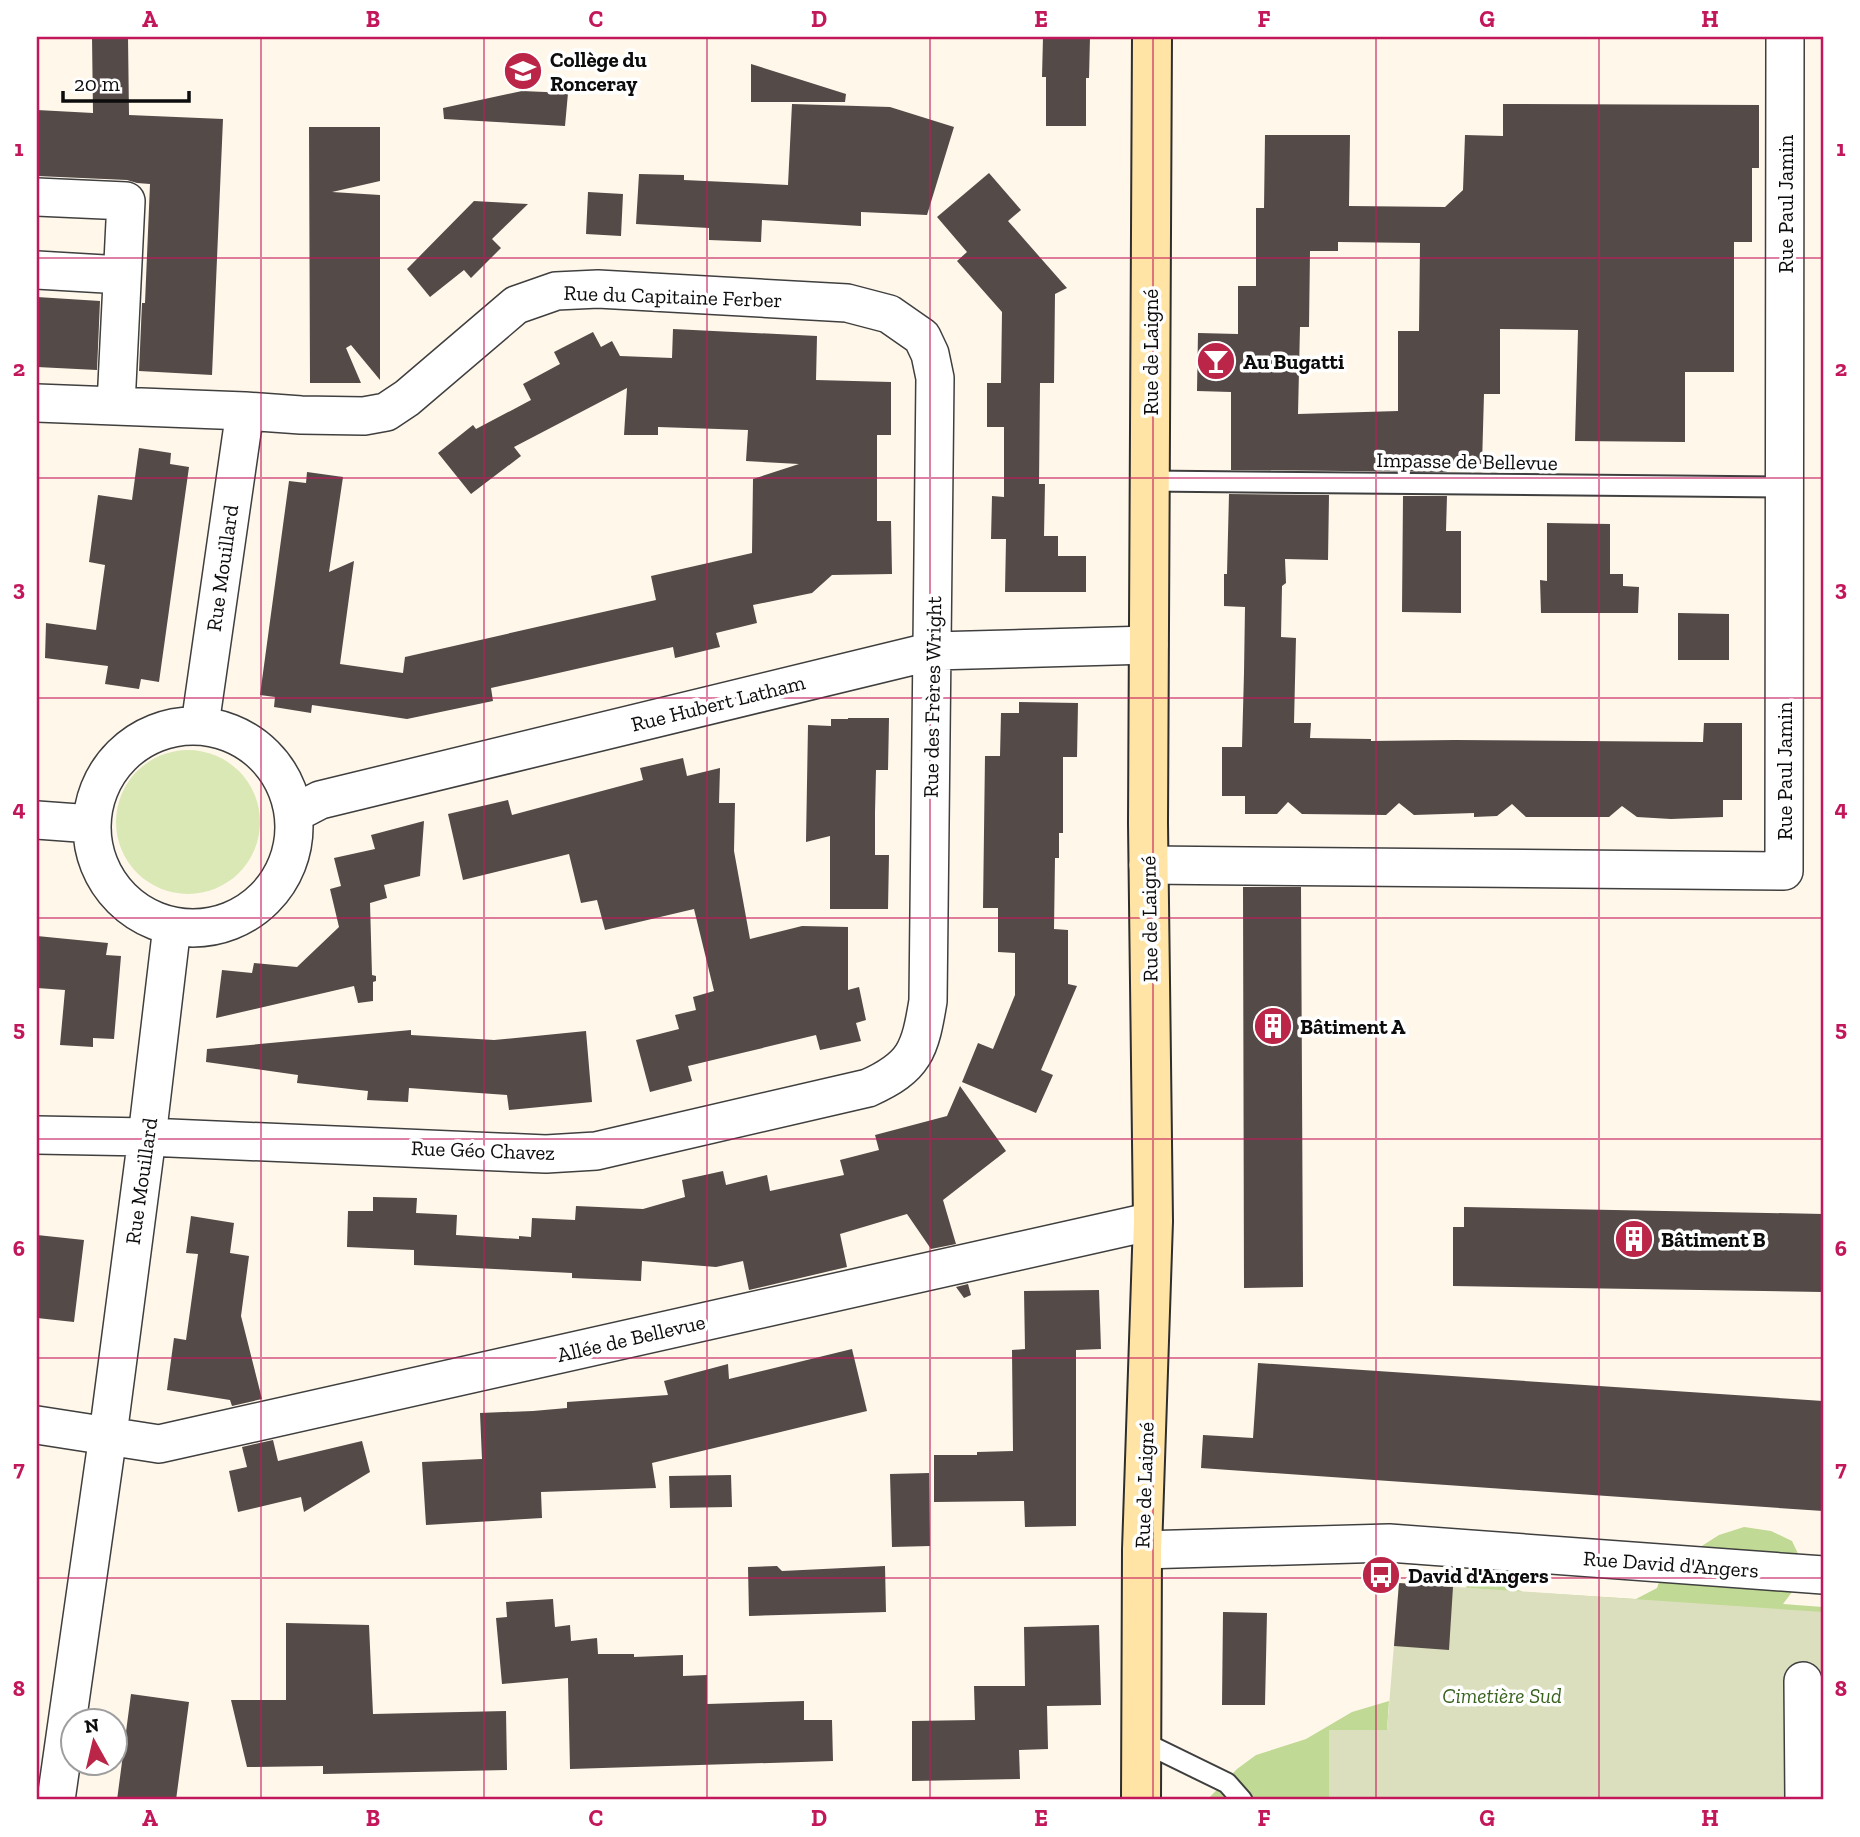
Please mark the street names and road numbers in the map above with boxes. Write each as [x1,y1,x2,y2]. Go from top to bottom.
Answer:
street label: Rue Paul Jamin [1773,135,1798,273]
street label: Rue du Capitaine Ferber [563,280,783,312]
street label: Rue de Laigné [1138,289,1163,415]
street label: Impasse de Bellevue [1376,447,1558,475]
street label: Rue Mouillard [201,503,243,633]
street label: Rue des Frères Wright [918,596,946,798]
street label: Rue Hubert Latham [628,669,808,737]
street label: Rue Paul Jamin [1772,702,1797,840]
street label: Rue de Laigné [1135,855,1163,982]
street label: Rue Mouillard [120,1116,162,1246]
street label: Rue Géo Chavez [410,1135,556,1165]
street label: Allée de Bellevue [555,1309,708,1367]
street label: Rue de Laigné [1129,1421,1159,1549]
street label: Rue David d'Angers [1582,1545,1760,1583]

